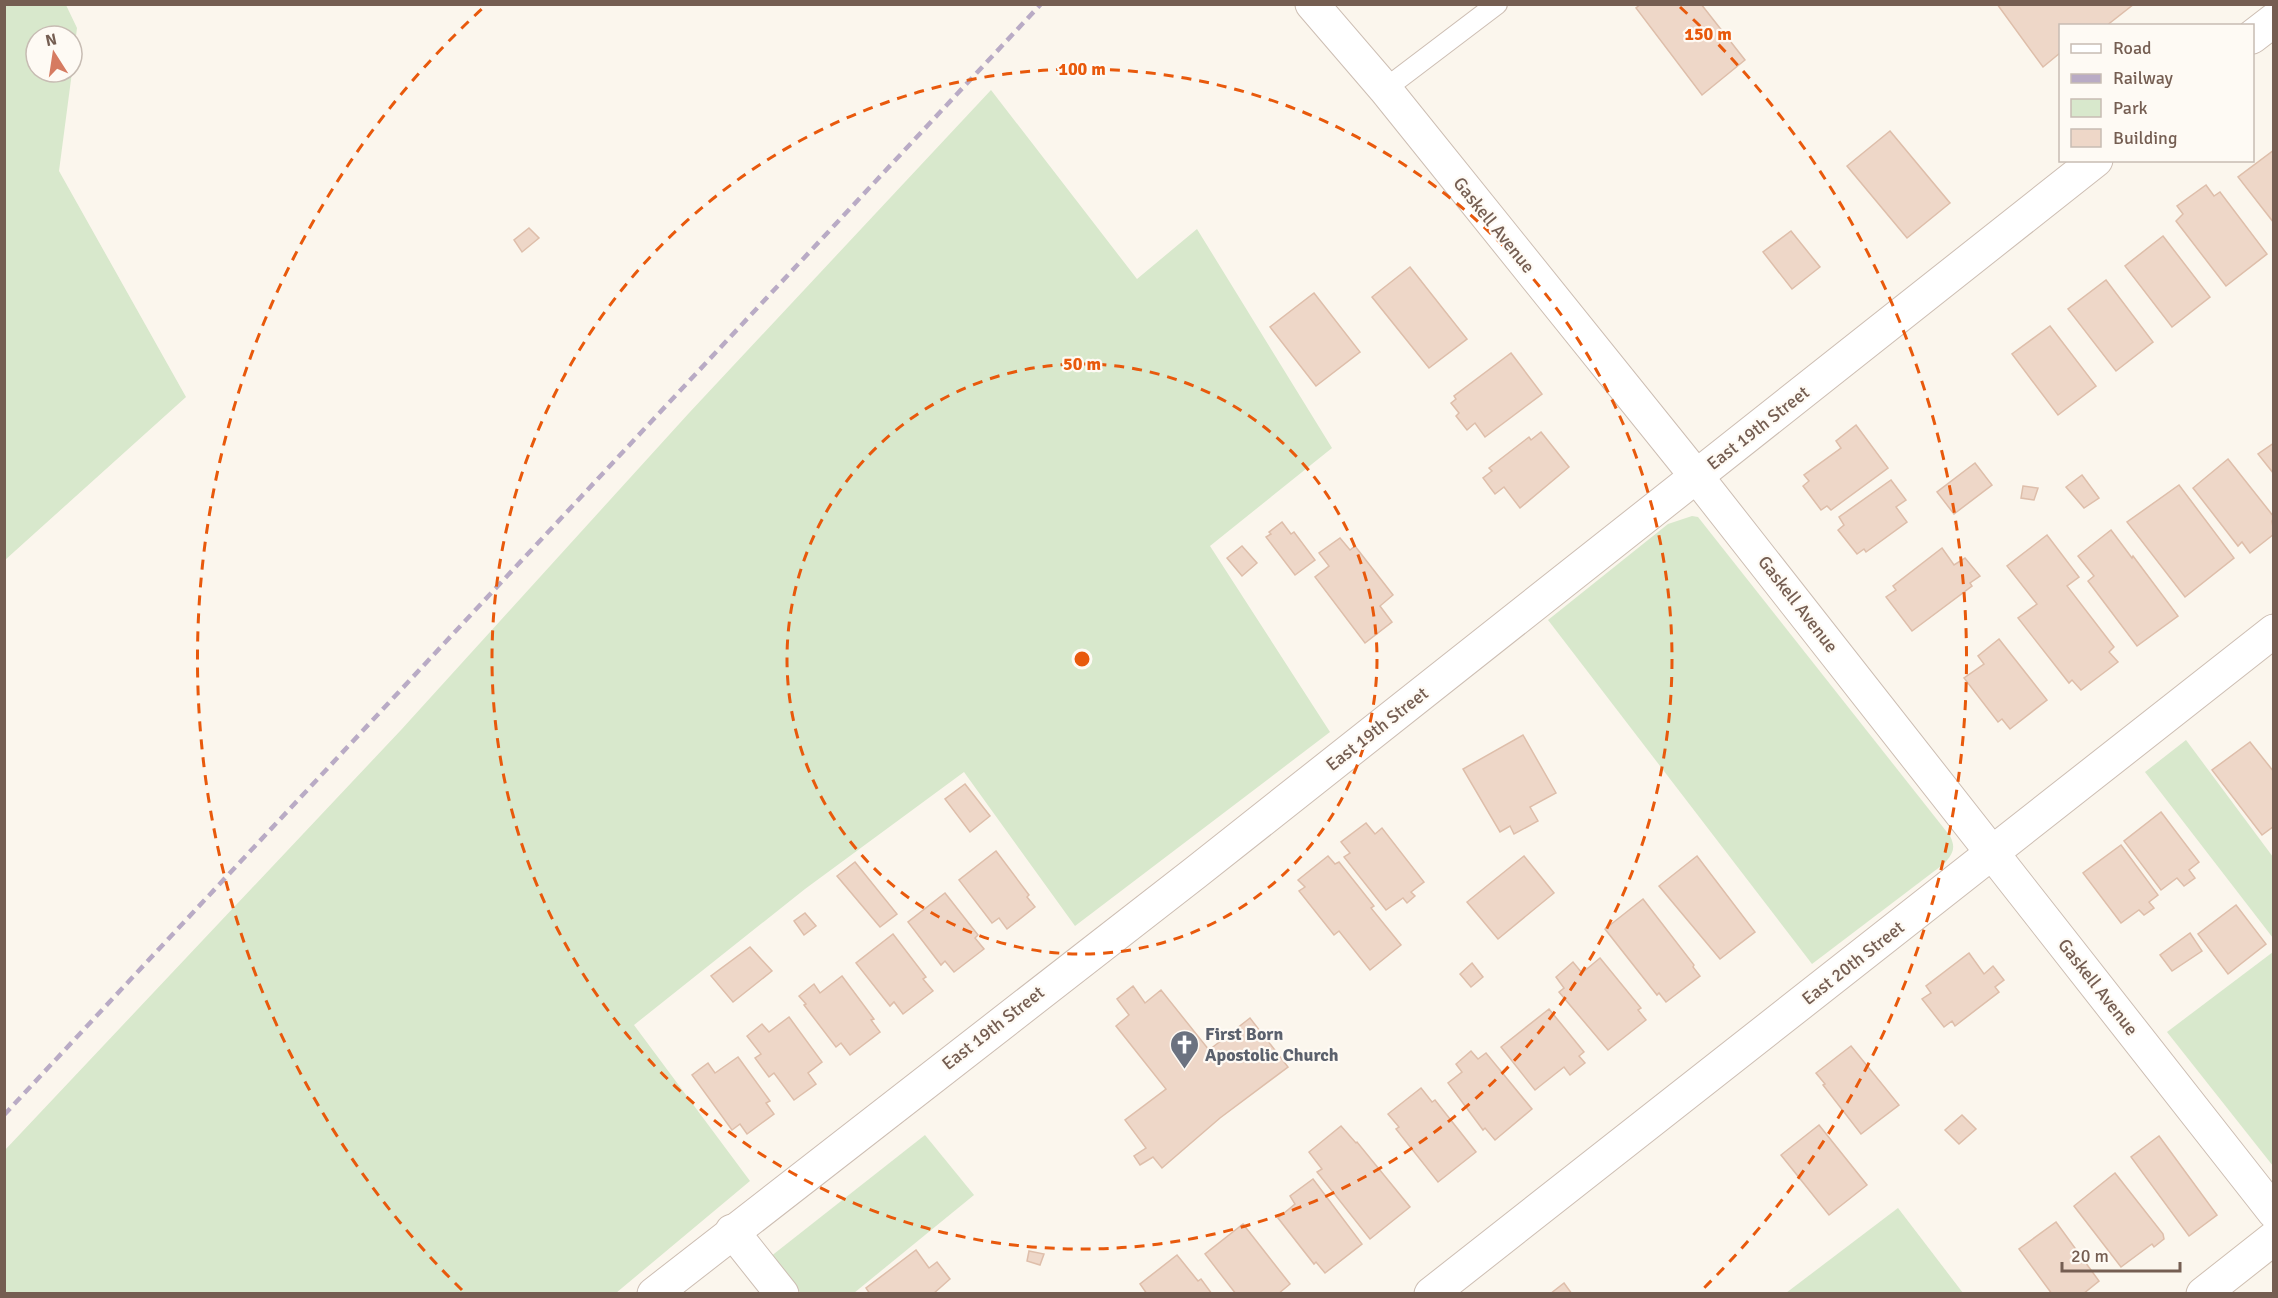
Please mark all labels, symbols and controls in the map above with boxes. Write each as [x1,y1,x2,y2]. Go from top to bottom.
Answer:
text: 150 m [1684,23,1732,45]
north arrow [24,24,84,84]
legend [2059,24,2254,162]
text: N [44,29,59,51]
text: Road [2113,37,2152,59]
text: 100 m [1058,58,1106,80]
text: Railway [2113,67,2174,89]
text: Park [2113,97,2148,119]
text: Building [2113,127,2177,149]
street label: Gaskell Avenue [1449,173,1539,277]
text: 50 m [1063,353,1101,375]
street label: East 19th Street [1702,381,1814,475]
street label: Gaskell Avenue [1753,551,1843,657]
centre of rings [1072,649,1092,669]
street label: East 19th Street [1321,682,1433,776]
street label: East 20th Street [1797,916,1909,1010]
street label: Gaskell Avenue [2053,934,2143,1040]
street label: East 19th Street [937,981,1049,1075]
place label: First Born Apostolic Church [1205,1023,1339,1066]
church icon: First Born Apostolic Church [1168,1028,1200,1070]
scale bar [2062,1235,2180,1273]
text: 20 m [2071,1245,2109,1267]

